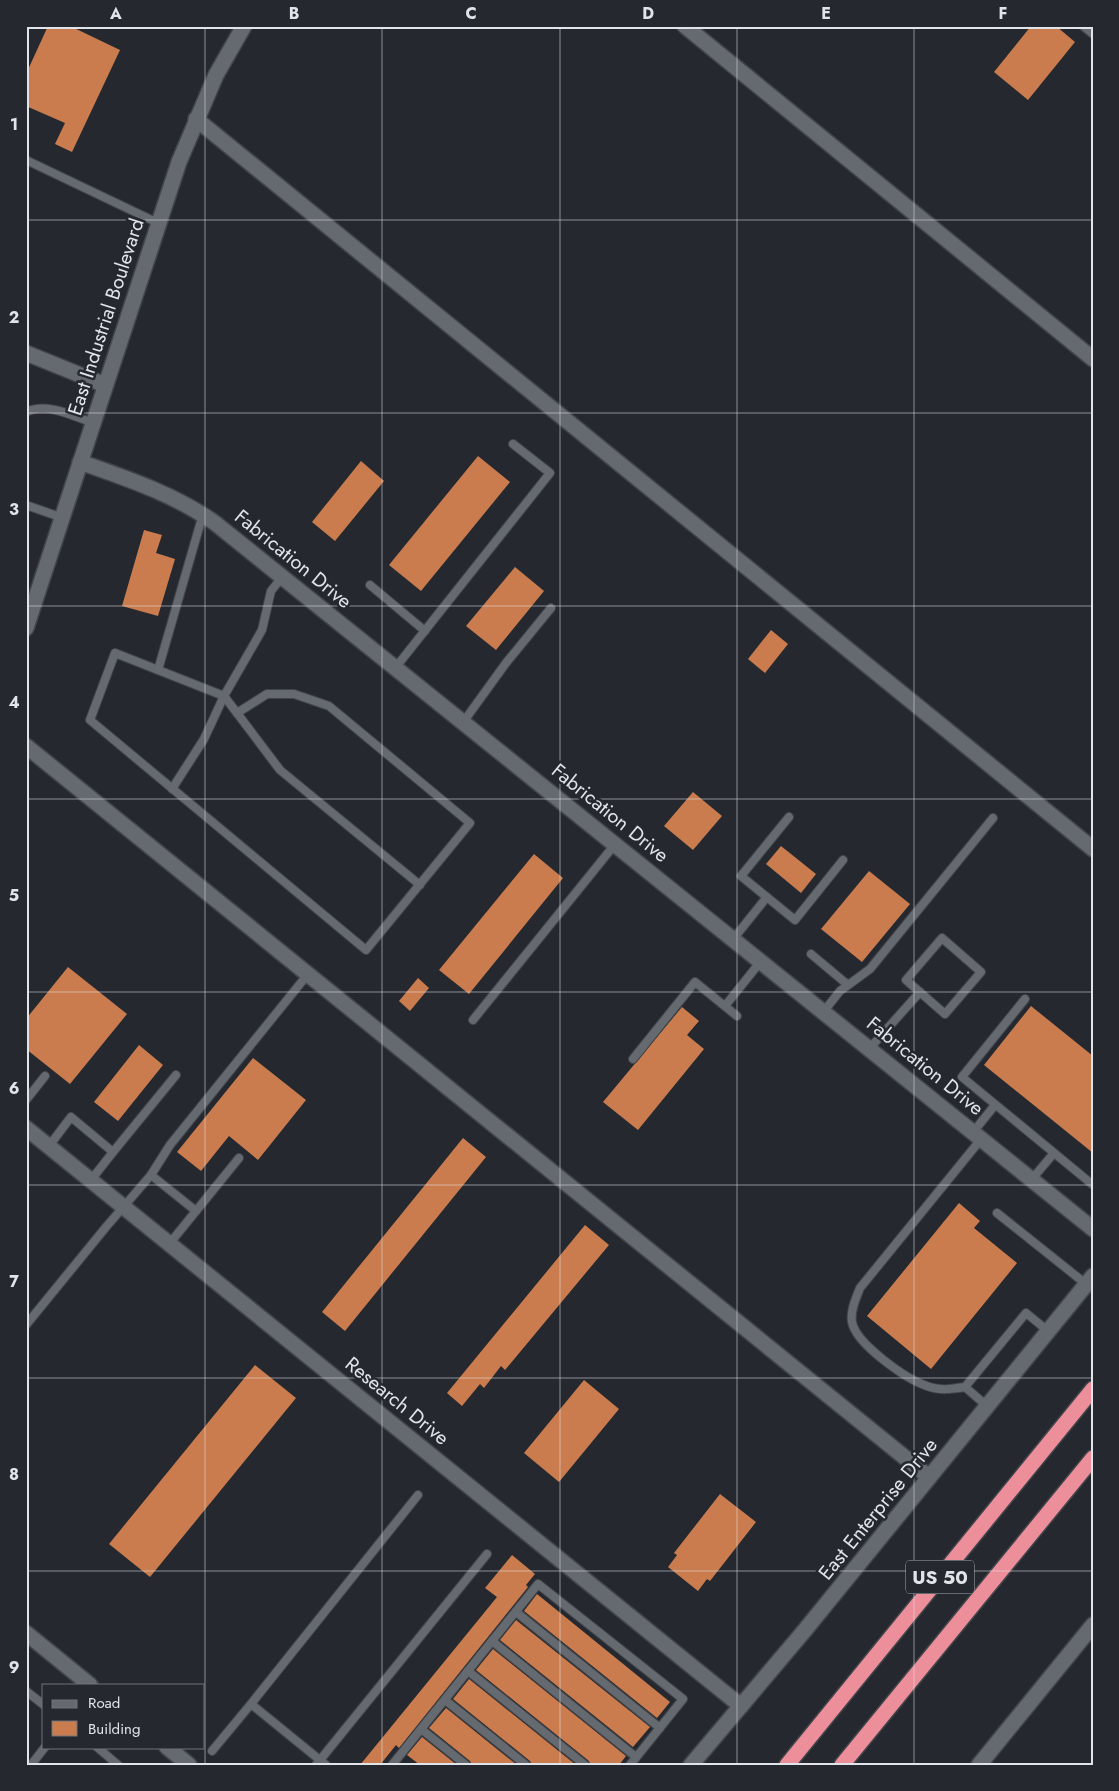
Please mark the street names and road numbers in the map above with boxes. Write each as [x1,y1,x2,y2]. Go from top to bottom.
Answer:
street label: East Industrial Boulevard [60,215,152,419]
street label: Fabrication Drive [228,503,358,615]
street label: Fabrication Drive [545,757,675,869]
street label: Fabrication Drive [860,1010,990,1122]
street label: Research Drive [339,1350,455,1452]
street label: East Enterprise Drive [812,1432,944,1586]
road number: US 50 [906,1560,974,1594]

